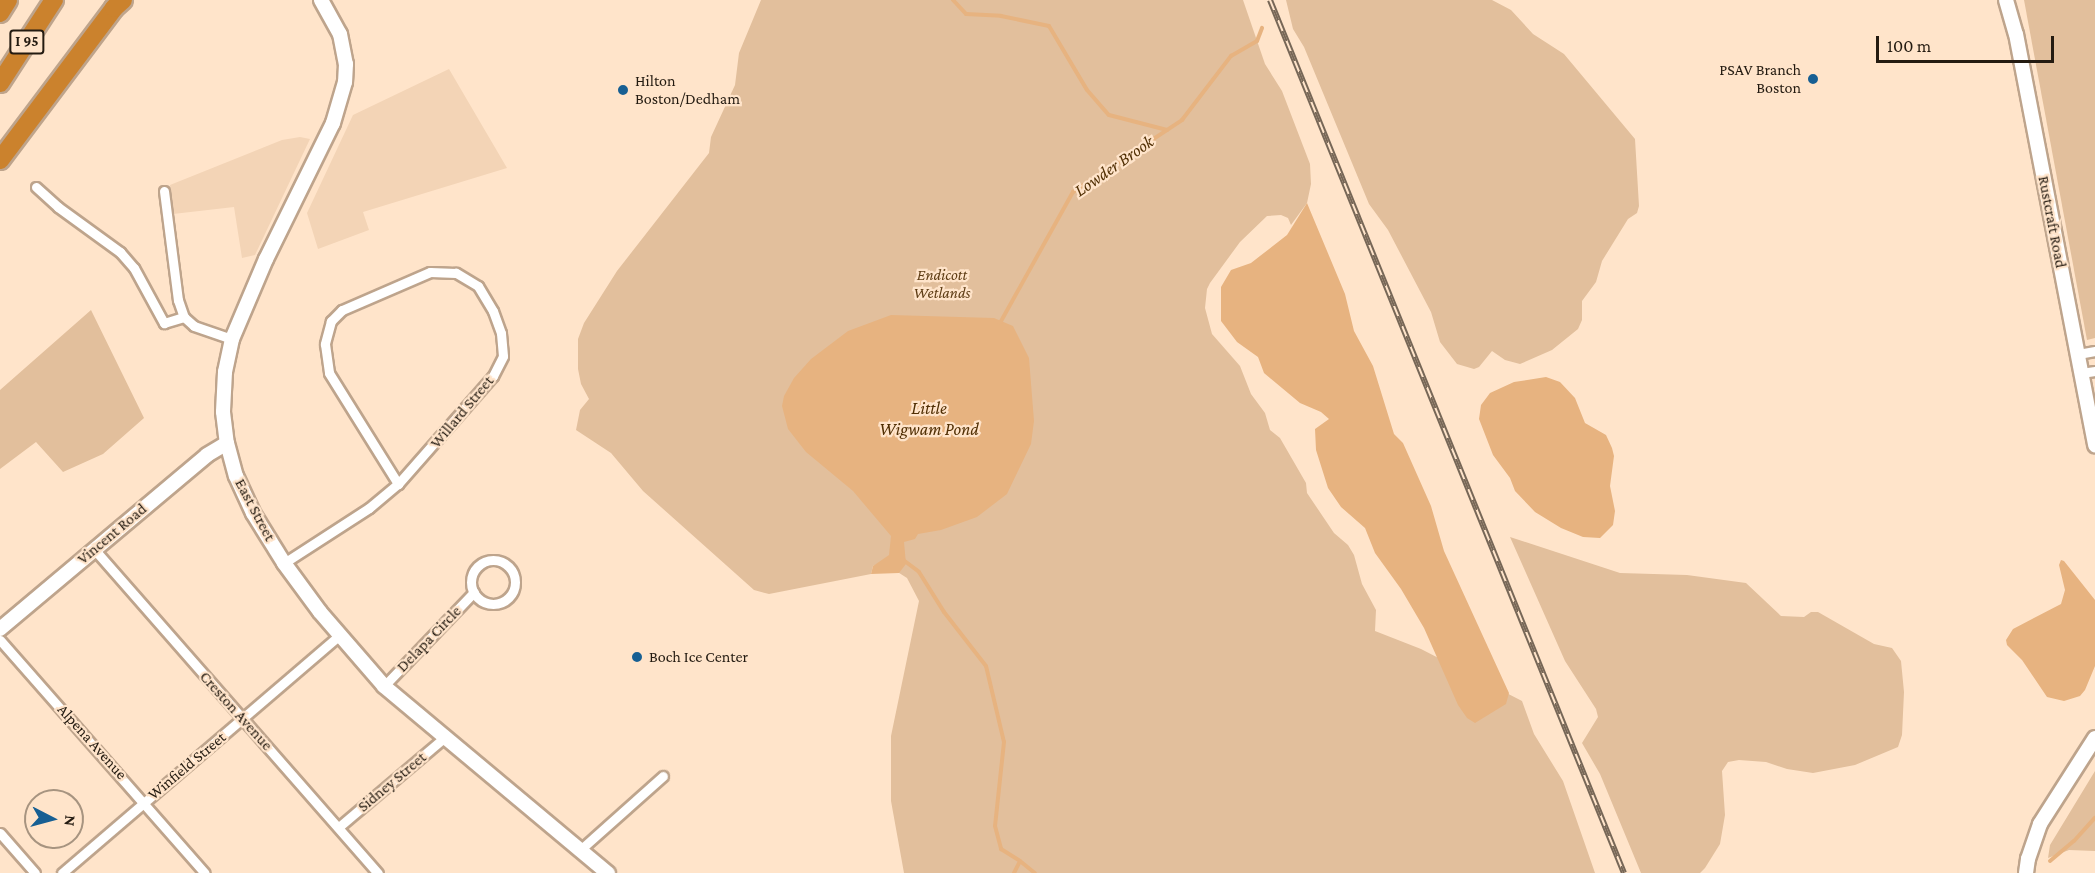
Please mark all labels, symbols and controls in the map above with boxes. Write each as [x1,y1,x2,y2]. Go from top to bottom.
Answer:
scale bar [1879,24,2058,62]
road number: I 95 [9,30,45,54]
text: 100 m [1887,36,1931,56]
place label: PSAV Branch Boston [1719,60,1801,98]
place label: Hilton Boston/Dedham [635,71,740,109]
marker: PSAV Branch Boston [1806,72,1820,86]
marker: Hilton Boston/Dedham [616,83,630,97]
water label: Lowder Brook [1070,131,1158,201]
street label: Rustcraft Road [2034,174,2070,270]
park label: Endicott Wetlands [914,265,970,303]
street label: Willard Street [426,372,498,452]
water label: Little Wigwam Pond [879,398,979,440]
street label: East Street [231,475,279,545]
street label: Vincent Road [73,499,151,569]
street label: Delapa Circle [393,602,465,676]
place label: Boch Ice Center [649,647,748,667]
marker: Boch Ice Center [630,650,644,664]
street label: Creston Avenue [195,667,277,755]
street label: Alpena Avenue [53,700,131,784]
street label: Winfield Street [144,728,230,804]
street label: Sidney Street [354,748,430,816]
north arrow [24,789,84,849]
text: N [61,814,79,827]

